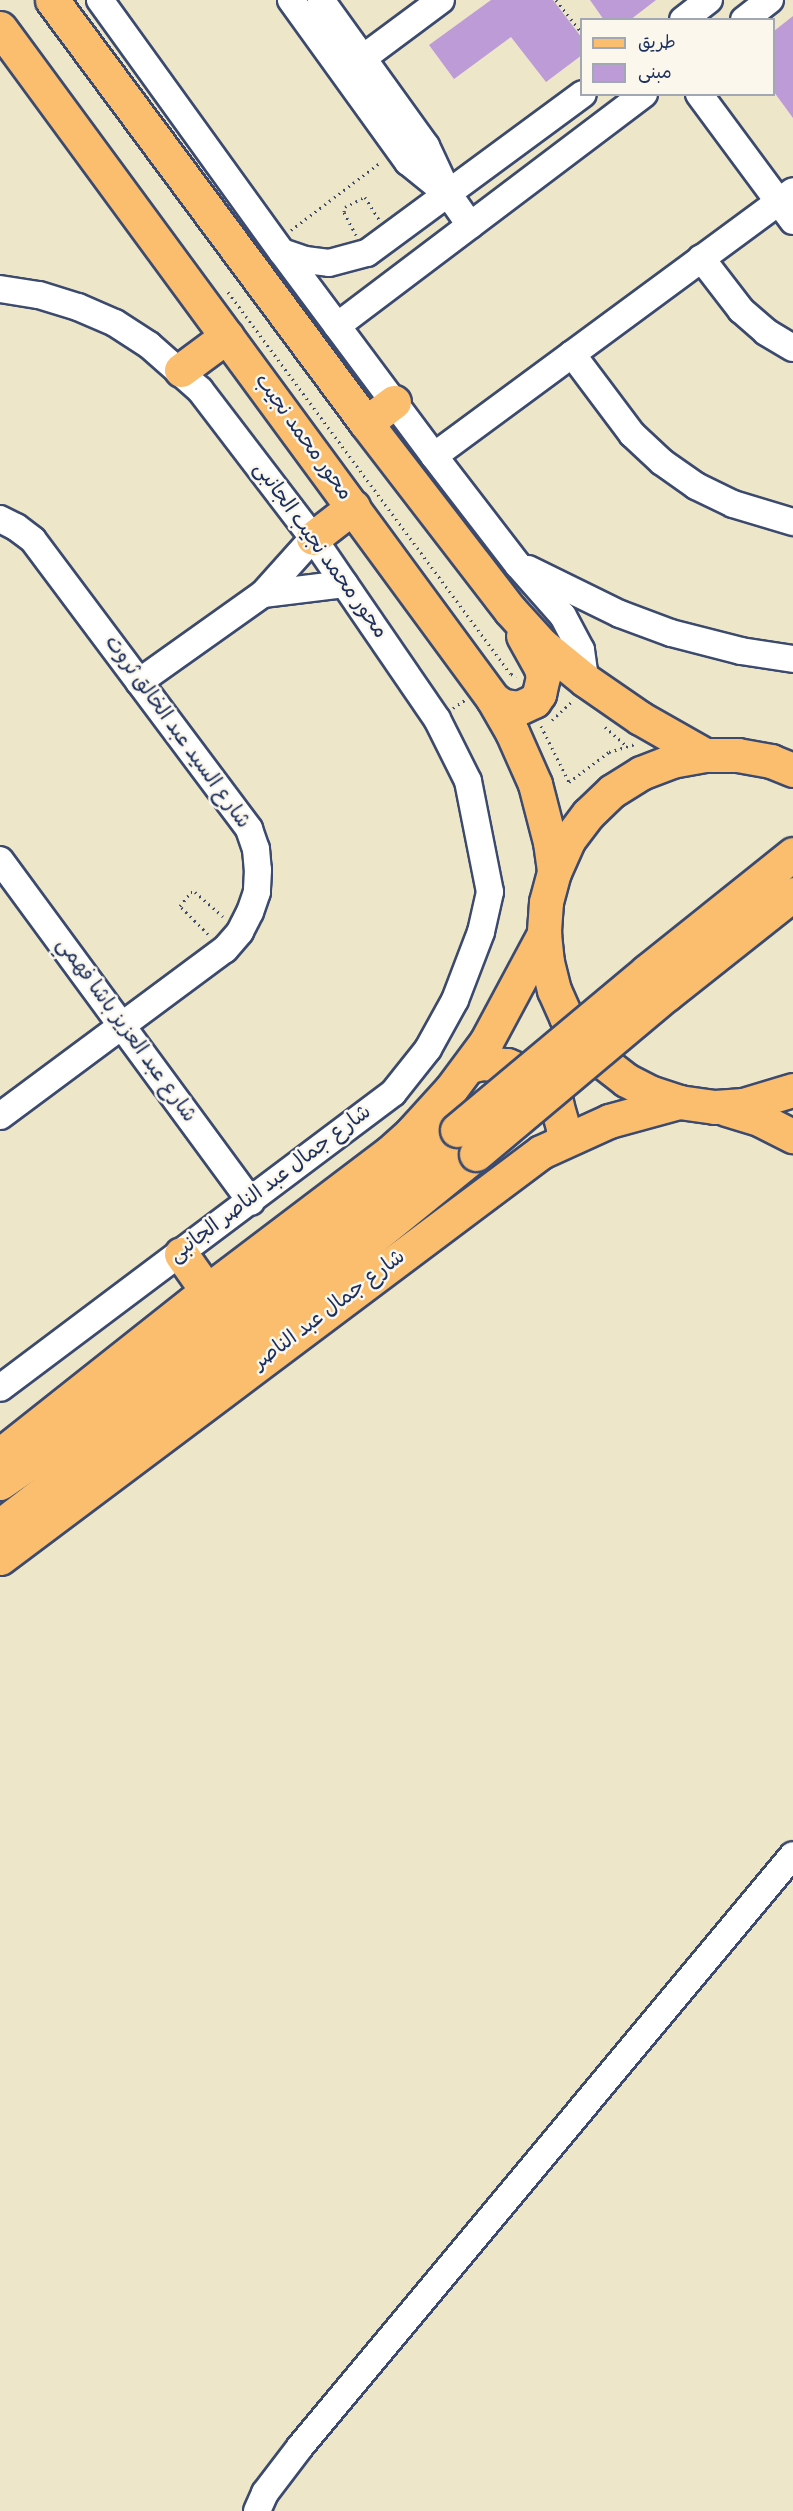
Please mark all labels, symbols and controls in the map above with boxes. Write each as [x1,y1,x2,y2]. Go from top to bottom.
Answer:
legend [580,18,775,96]
text: طريق [638,32,676,57]
text: مبنى [638,62,672,87]
street label: محور محمد نجيب [248,370,356,506]
street label: محور محمد نجيب الجانبى [246,458,392,644]
street label: شارع السيد عبد الخالق ثروت [98,632,254,834]
street label: شارع عبد العزيز باشا فهمي [49,934,201,1128]
street label: شارع جمال عبد الناصر الجانبى [165,1101,377,1269]
street label: شارع جمال عبد الناصر [249,1245,411,1377]

